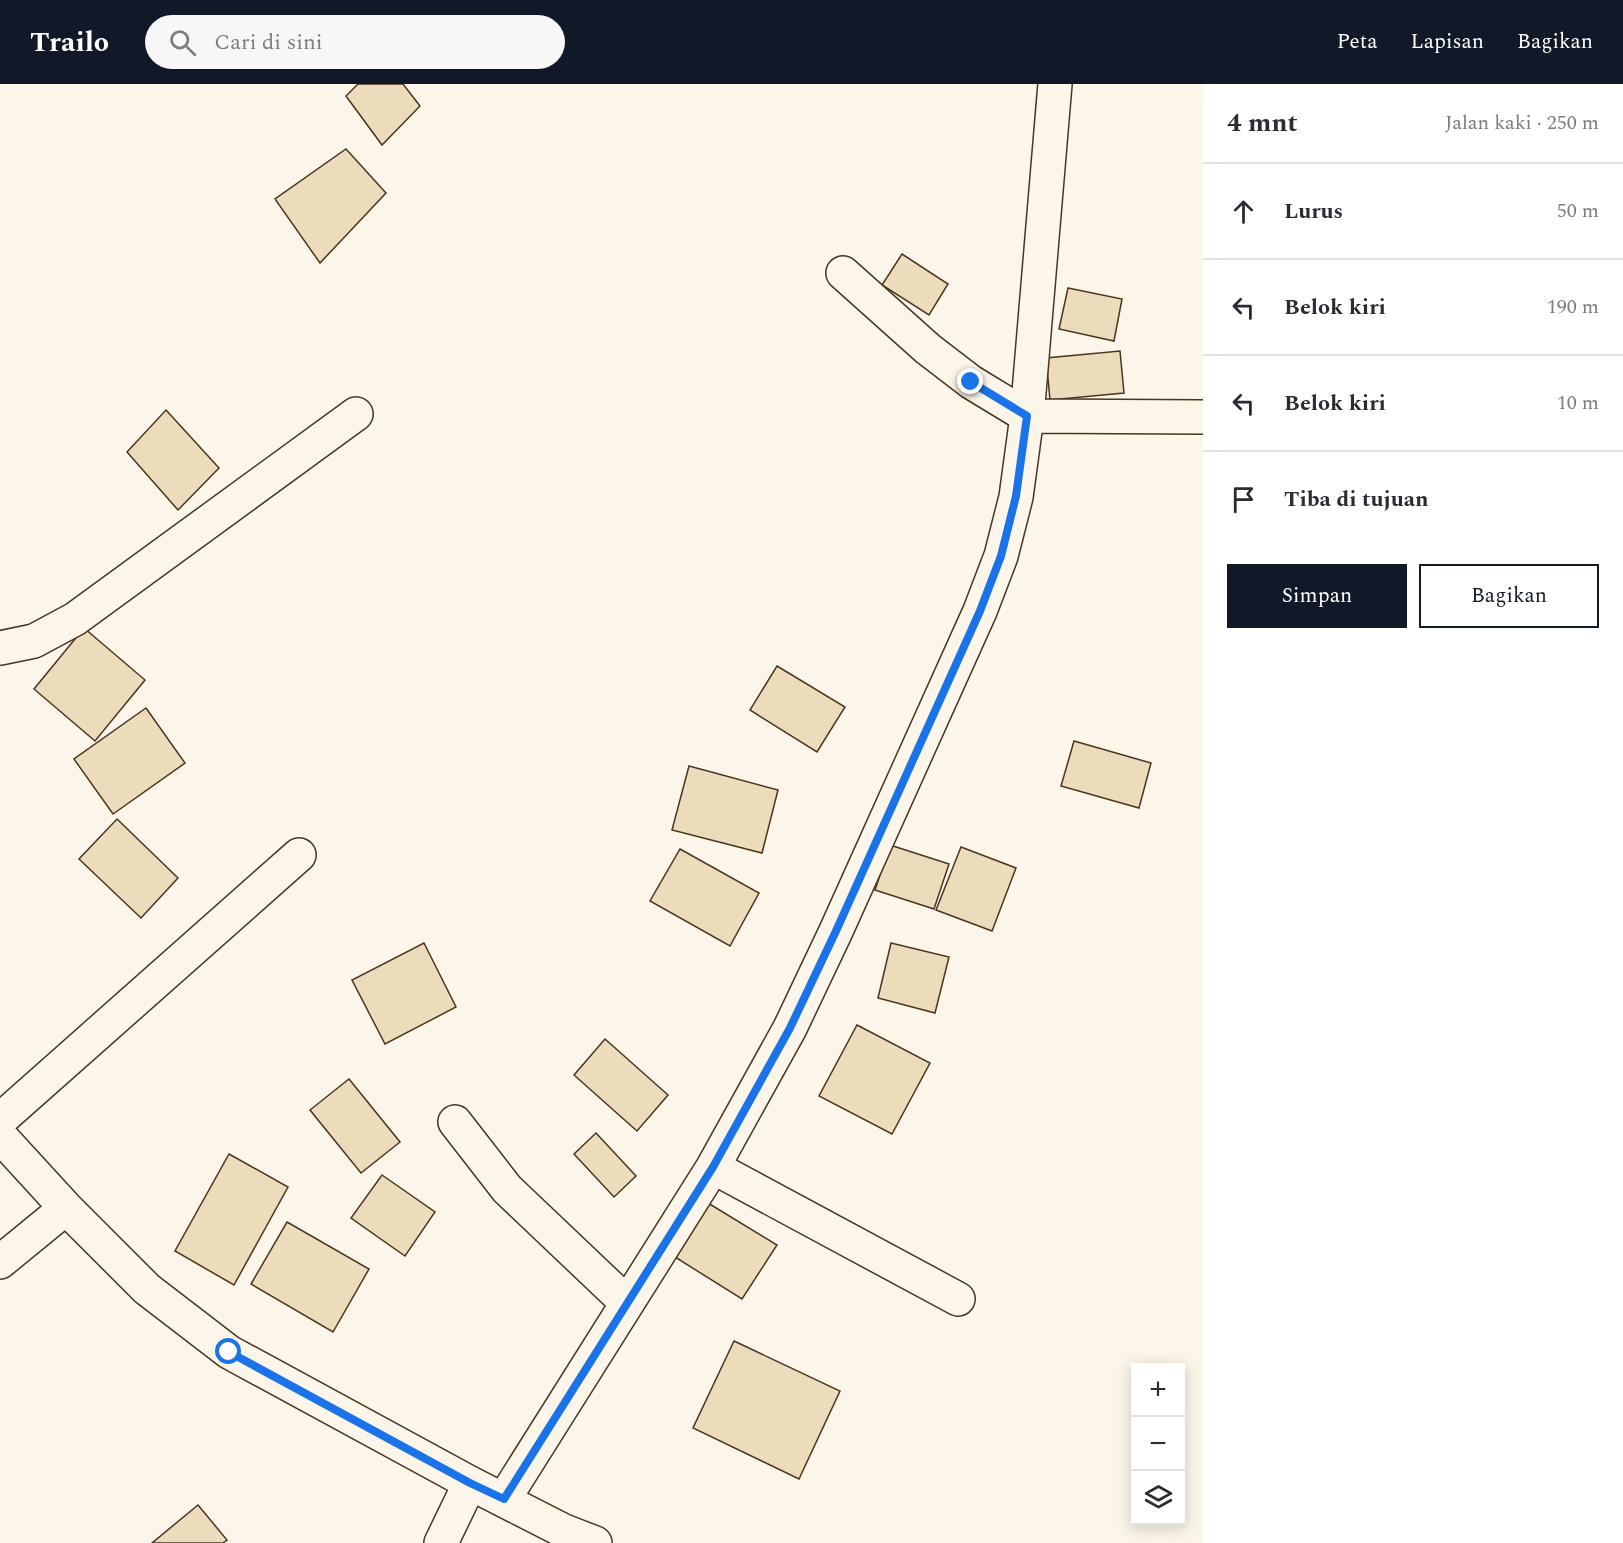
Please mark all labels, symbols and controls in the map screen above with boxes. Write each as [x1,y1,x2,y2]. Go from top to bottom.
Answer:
search box [145,15,565,69]
text: Trailo [30,21,109,64]
icon: search [166,26,199,59]
text: Cari di sini [214,26,323,59]
text: Peta [1337,26,1377,58]
text: Lapisan [1410,26,1484,58]
text: Bagikan [1517,26,1593,58]
text: 4 mnt [1227,103,1298,143]
text: Jalan kaki · 250 m [1445,108,1599,138]
icon: ahead [1227,195,1260,228]
text: Lurus [1284,195,1343,228]
text: 50 m [1557,196,1599,226]
icon: left [1227,291,1260,324]
text: Belok kiri [1284,291,1386,324]
text: 190 m [1547,292,1599,322]
route end [957,368,983,394]
icon: left [1227,387,1260,420]
text: Belok kiri [1284,387,1386,420]
text: 10 m [1557,388,1599,418]
icon: arrive [1227,483,1260,516]
text: Tiba di tujuan [1284,483,1429,516]
button: Simpan [1227,564,1407,628]
button: Bagikan [1419,564,1599,628]
route start [215,1338,241,1364]
map controls [1131,1363,1185,1525]
button: + [1131,1363,1185,1417]
button: − [1131,1417,1185,1471]
button: layers [1131,1471,1185,1525]

